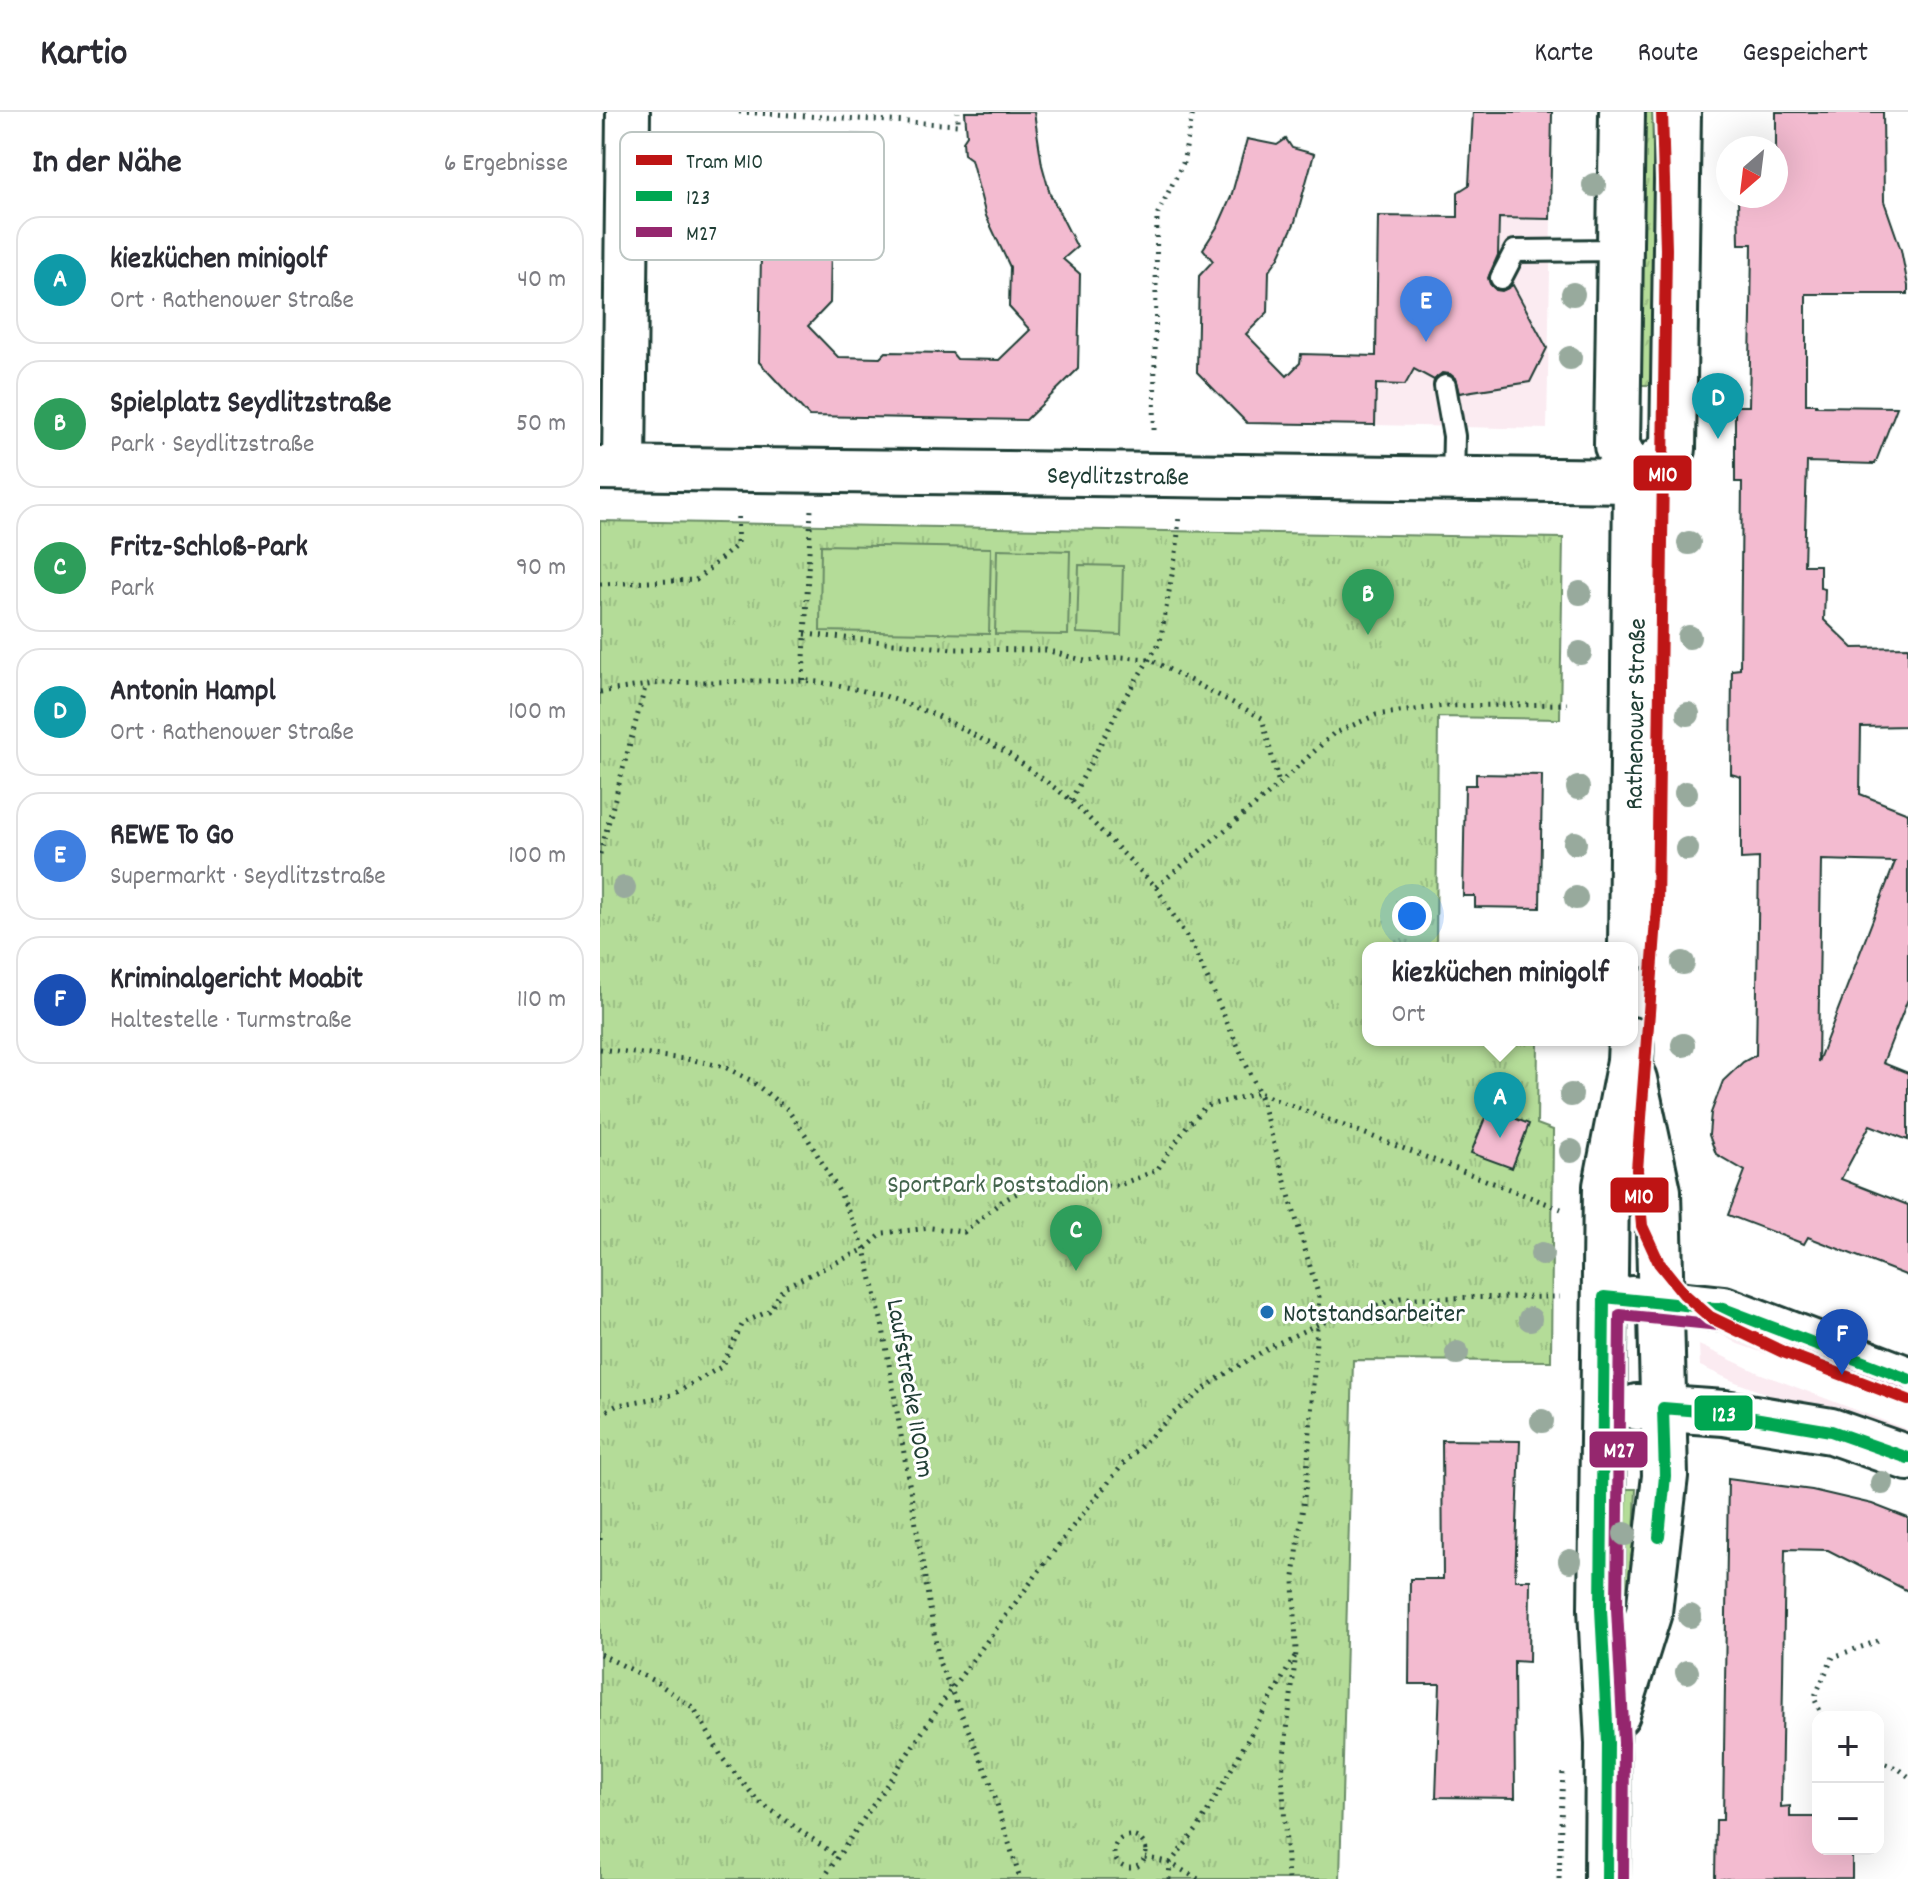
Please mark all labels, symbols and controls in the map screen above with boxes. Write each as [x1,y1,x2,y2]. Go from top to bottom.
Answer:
text: Kartio [40,28,127,83]
text: Karte [1534,35,1593,75]
text: Route [1637,35,1698,75]
text: Gespeichert [1742,35,1868,75]
legend [620,132,884,260]
north arrow [1716,136,1788,208]
text: In der Nähe [32,140,182,189]
text: 6 Ergebnisse [444,146,568,183]
text: Tram M10 [686,148,763,179]
text: 123 [686,184,710,215]
text: M27 [686,220,717,251]
text: kiezküchen minigolf [110,240,327,283]
text: A [53,262,67,299]
text: 40 m [517,262,566,299]
pin: E [1400,276,1452,342]
text: Ort · Rathenower Straße [110,283,354,320]
pin: D [1692,373,1744,439]
text: Spielplatz Seydlitzstraße [110,384,391,427]
text: B [54,406,66,443]
text: 50 m [516,406,566,443]
text: Park · Seydlitzstraße [110,427,314,464]
line badge: M10 [1632,454,1693,492]
street label: Seydlitzstraße [1047,459,1189,497]
text: M10 [1648,461,1678,492]
text: Fritz-Schloß-Park [110,528,308,571]
text: C [54,550,66,587]
text: 90 m [516,550,566,587]
pin: B [1342,569,1394,635]
text: Park [110,571,154,608]
street label: Rathenower Straße [1617,618,1658,810]
text: Antonin Hampl [110,672,276,715]
text: D [53,694,67,731]
text: 100 m [508,694,566,731]
text: Ort · Rathenower Straße [110,715,354,752]
text: REWE To Go [110,816,234,859]
text: E [54,838,66,875]
text: 100 m [508,838,566,875]
text: Supermarkt · Seydlitzstraße [110,859,386,896]
your location [1392,896,1432,936]
popup [1362,942,1638,1046]
text: kiezküchen minigolf [1392,954,1609,997]
text: Kriminalgericht Moabit [110,960,363,1003]
text: F [54,982,66,1019]
text: 110 m [517,982,566,1019]
text: Ort [1392,997,1426,1034]
text: Haltestelle · Turmstraße [110,1003,352,1040]
pin: A [1474,1072,1526,1138]
park label: SportPark Poststadion [887,1168,1109,1205]
line badge: M10 [1609,1176,1670,1214]
text: M10 [1624,1183,1654,1214]
pin: C [1050,1205,1102,1271]
street label: Laufstrecke 1100m [875,1296,942,1481]
place label: Notstandsarbeiter [1283,1297,1465,1334]
marker: Notstandsarbeiter [1258,1303,1276,1321]
pin: F [1816,1309,1868,1375]
line badge: 123 [1693,1394,1754,1432]
text: 123 [1712,1401,1736,1432]
line badge: M27 [1588,1430,1649,1469]
text: M27 [1604,1437,1635,1468]
map controls [1812,1711,1884,1855]
button: + [1812,1711,1884,1783]
button: − [1812,1783,1884,1855]

